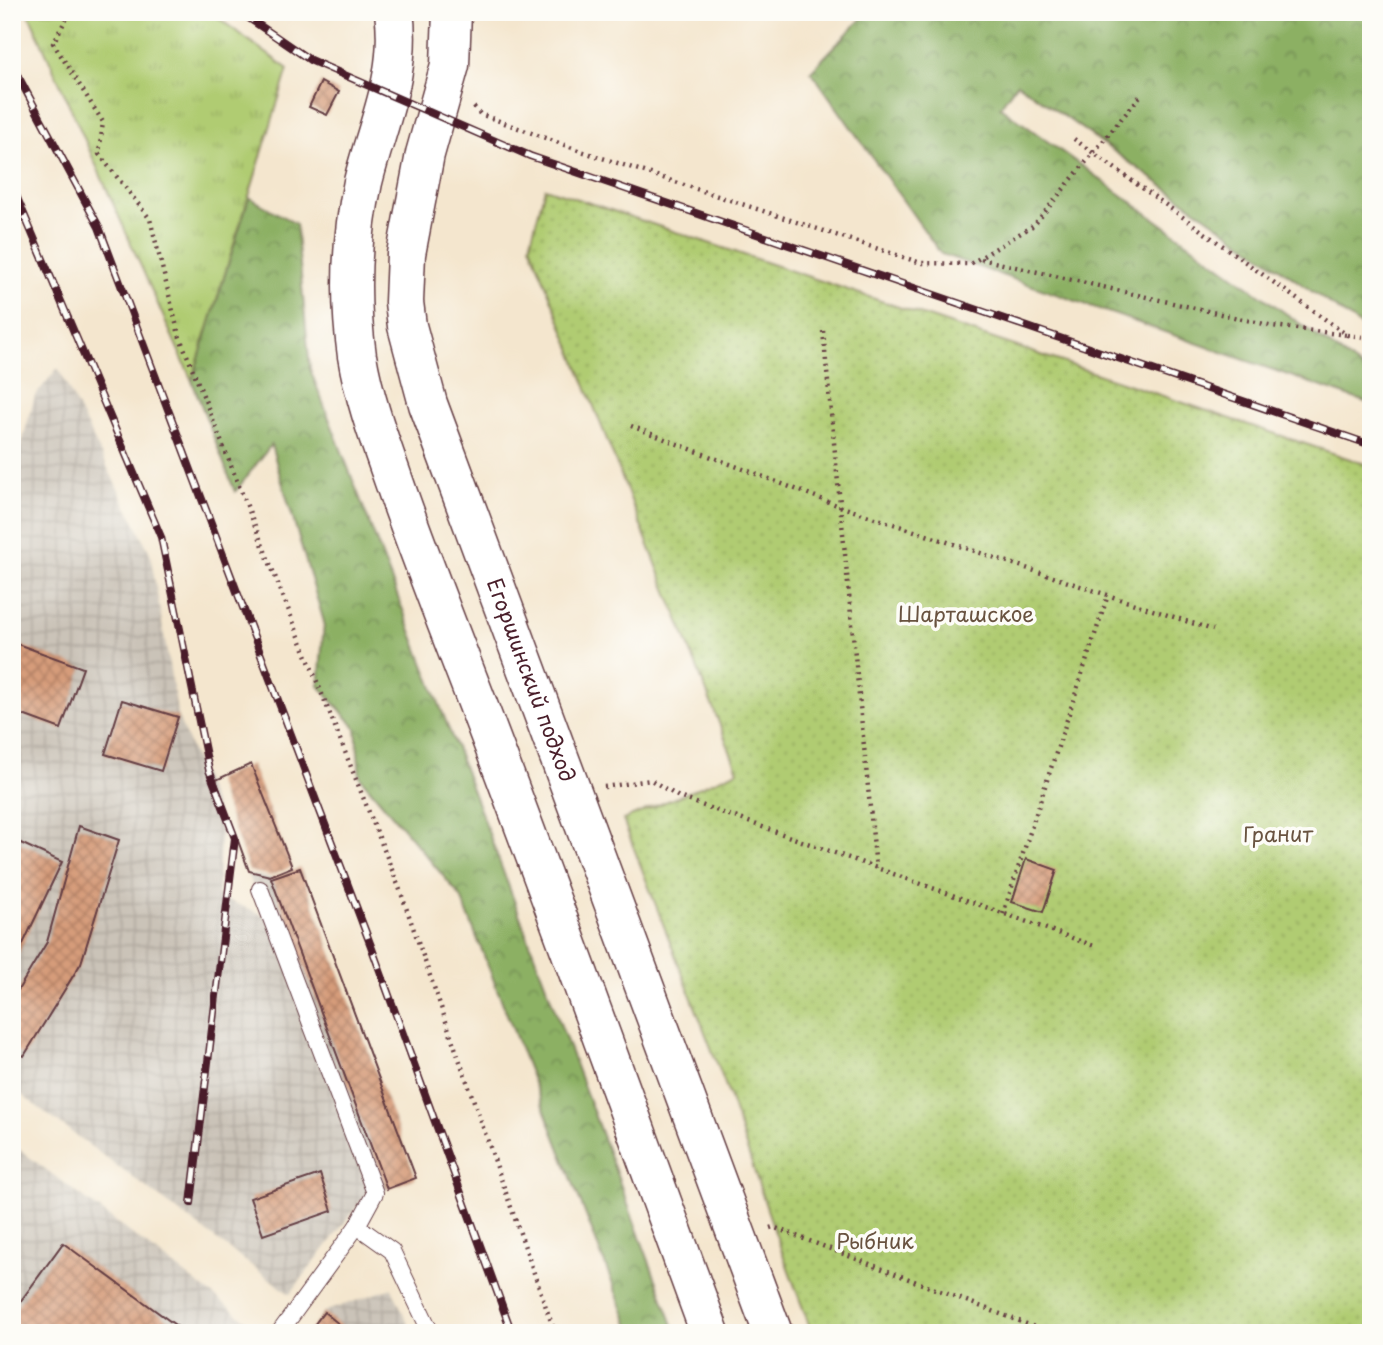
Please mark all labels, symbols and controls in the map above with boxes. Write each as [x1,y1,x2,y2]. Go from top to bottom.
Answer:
street label: Егоршинский подход [480,573,585,786]
park label: Шарташское [898,597,1034,629]
park label: Гранит [1243,817,1313,849]
park label: Рыбник [836,1224,914,1256]

